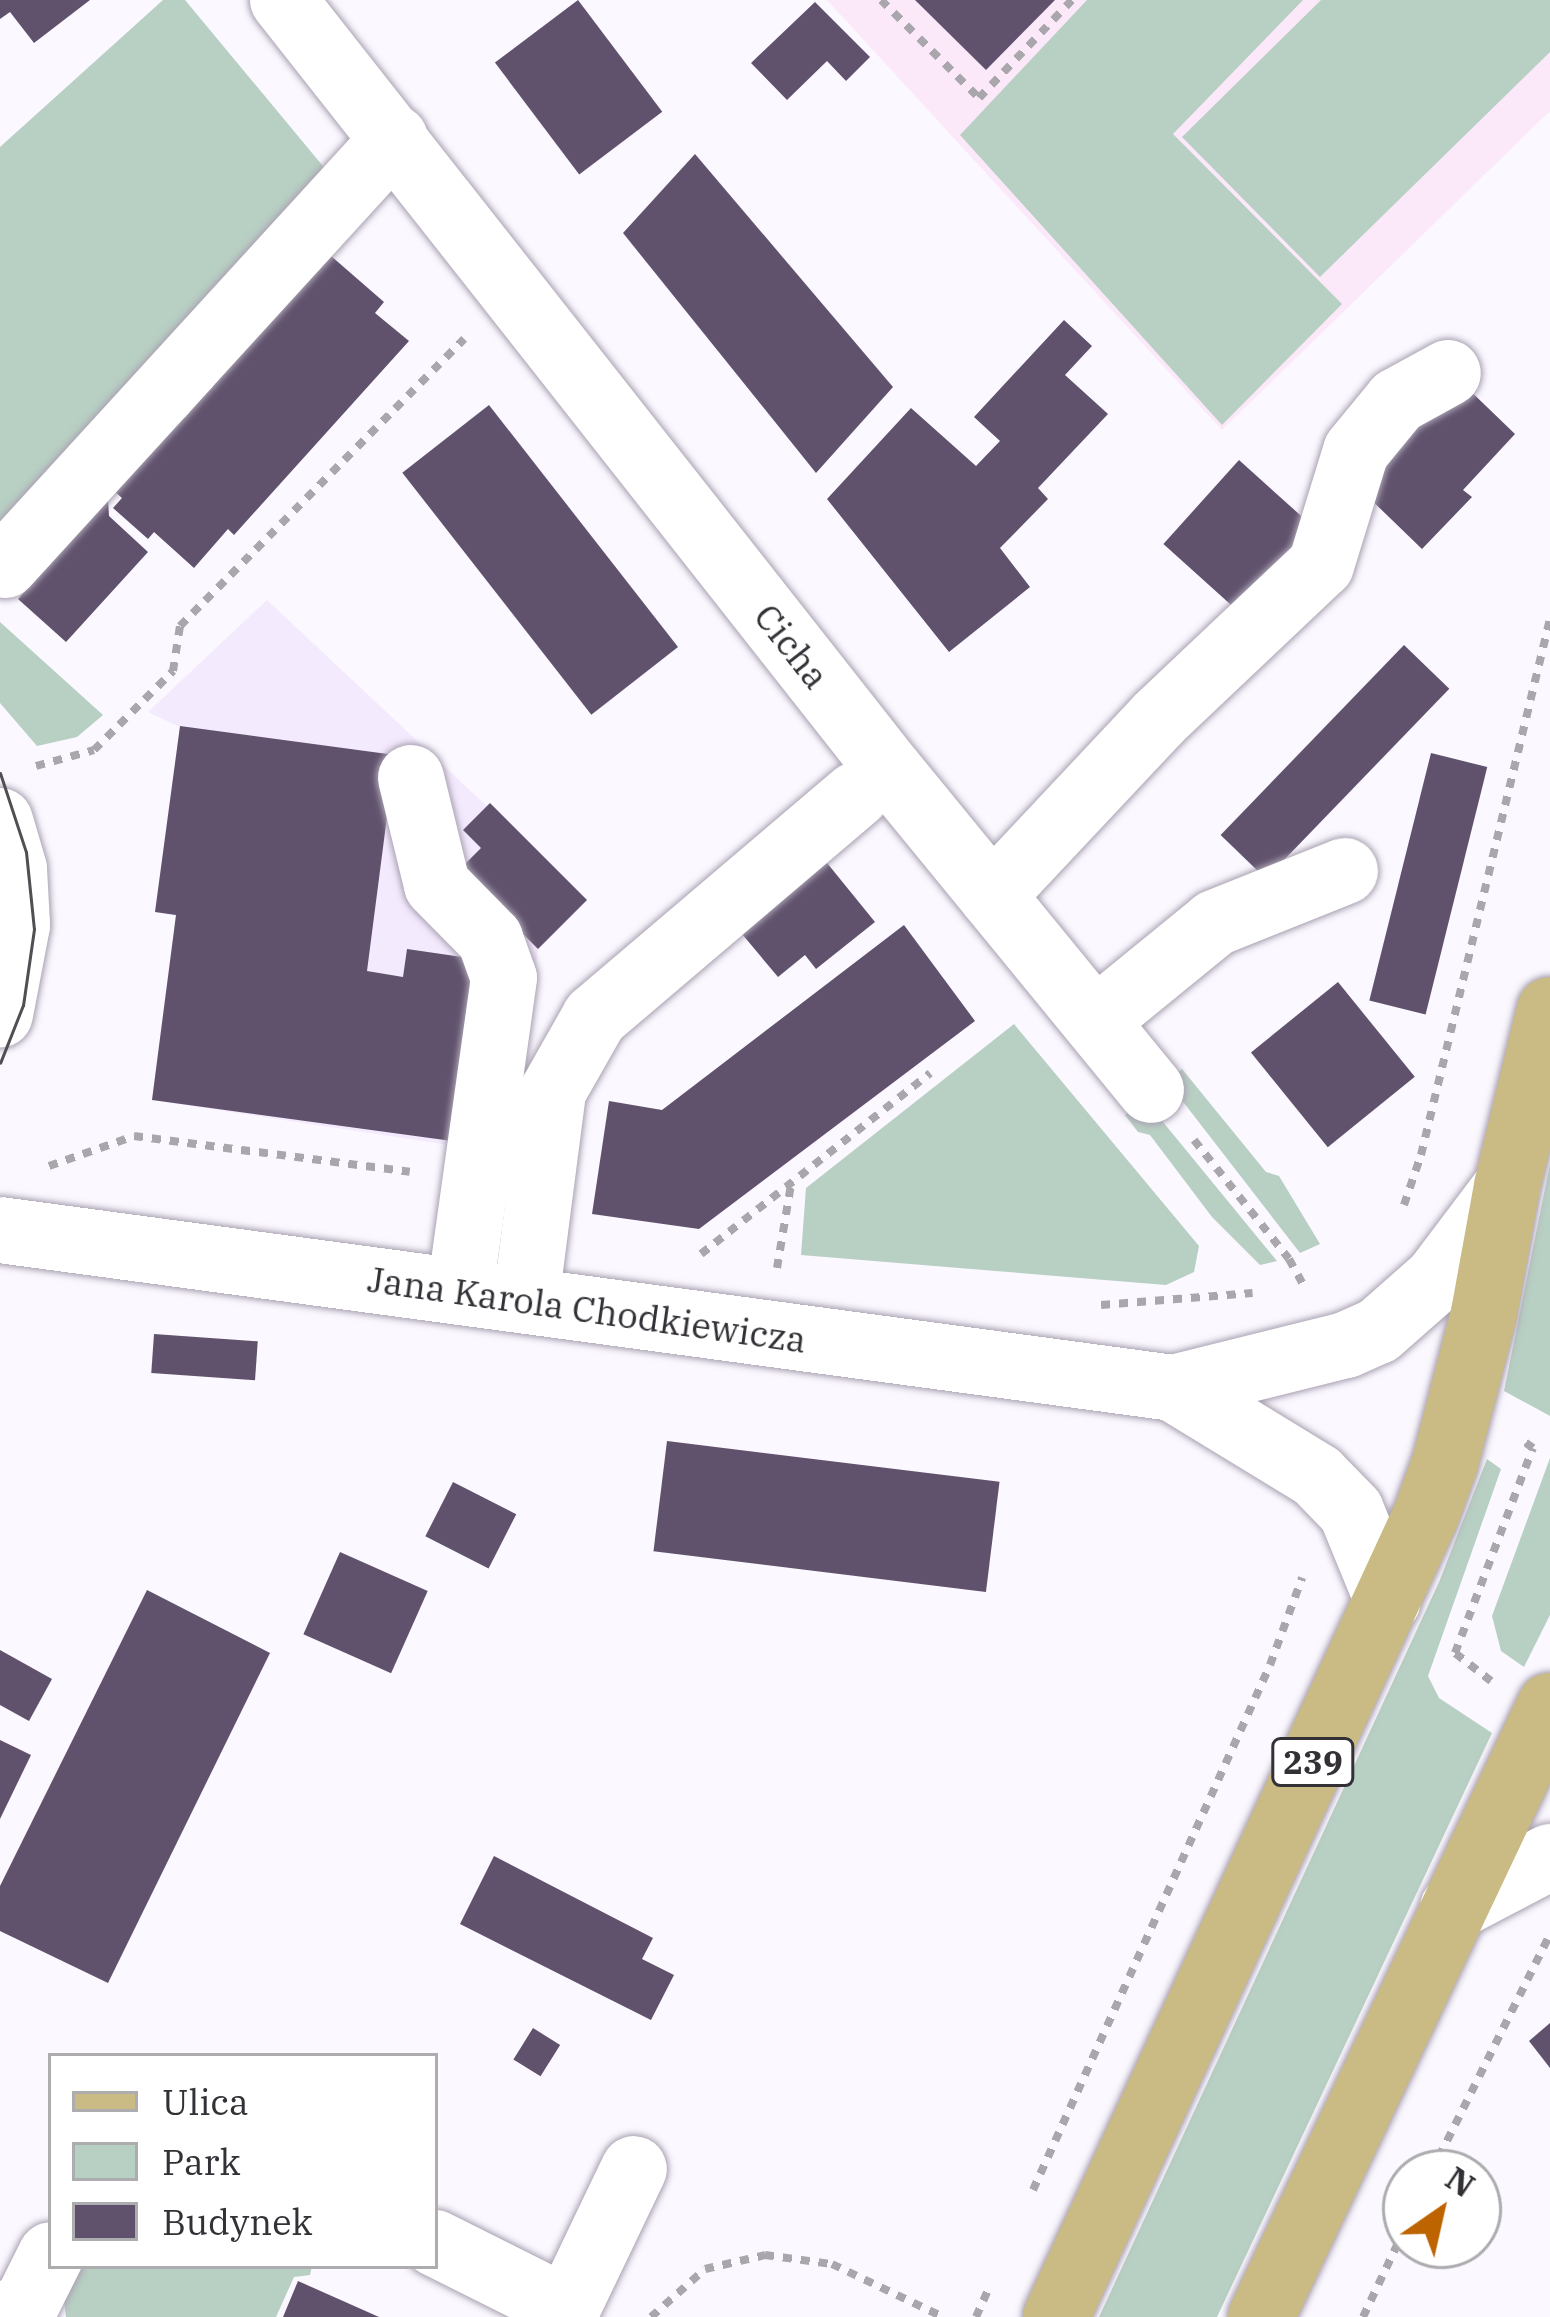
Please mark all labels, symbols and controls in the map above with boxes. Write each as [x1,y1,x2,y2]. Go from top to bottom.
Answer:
street label: Cicha [746,595,838,697]
street label: Jana Karola Chodkiewicza [365,1257,809,1361]
road number: 239 [1271,1735,1355,1789]
legend [48,2053,438,2269]
text: Ulica [162,2078,249,2125]
text: Park [162,2138,241,2185]
north arrow [1382,2149,1502,2269]
text: N [1438,2156,1484,2206]
text: Budynek [162,2198,312,2245]

